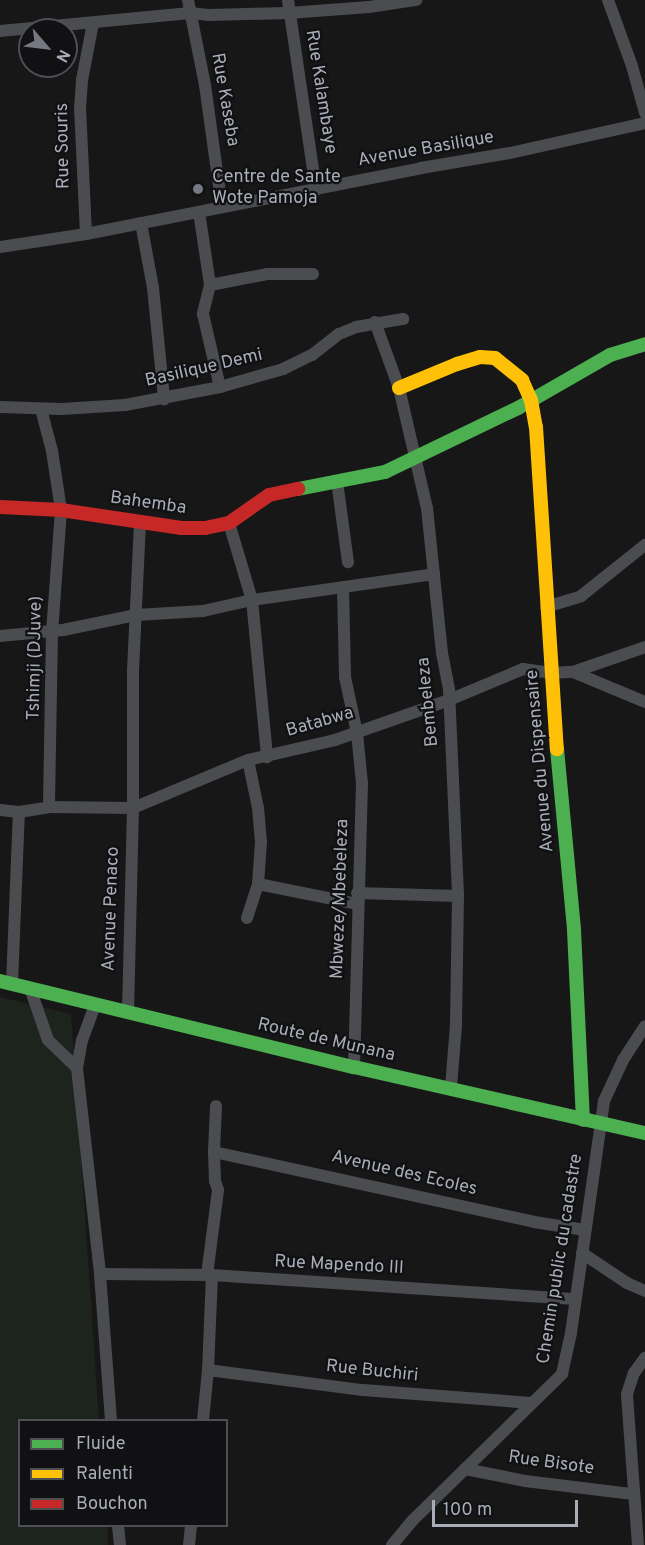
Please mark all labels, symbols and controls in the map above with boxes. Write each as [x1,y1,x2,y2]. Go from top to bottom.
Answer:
north arrow [18,18,78,78]
street label: Rue Kalambaye [300,28,340,156]
text: N [51,46,74,65]
street label: Rue Kaseba [205,52,243,148]
street label: Rue Souris [52,103,76,189]
street label: Avenue Basilique [356,127,496,173]
place label: Centre de Sante Wote Pamoja [212,168,341,210]
marker: Centre de Sante Wote Pamoja [189,180,207,198]
street label: Basilique Demi [143,345,265,393]
street label: Bahemba [108,488,188,520]
street label: Tshimji (DJuve) [24,595,48,721]
street label: Bembeleza [414,656,444,748]
street label: Avenue du Dispensaire [522,669,560,853]
street label: Batabwa [284,703,356,743]
street label: Mbweze/Mbebeleza [327,818,355,980]
street label: Avenue Penaco [99,846,125,972]
street label: Route de Munana [255,1015,397,1067]
street label: Avenue des Ecoles [329,1147,479,1201]
street label: Chemin public du cadastre [534,1152,588,1366]
street label: Rue Mapendo III [274,1252,404,1280]
street label: Rue Buchiri [325,1356,419,1388]
legend [18,1419,228,1527]
text: Fluide [76,1433,125,1456]
street label: Rue Bisote [507,1447,595,1481]
text: Ralenti [76,1463,133,1486]
scale bar [435,1488,580,1526]
text: Bouchon [76,1493,148,1516]
text: 100 m [443,1499,492,1522]

